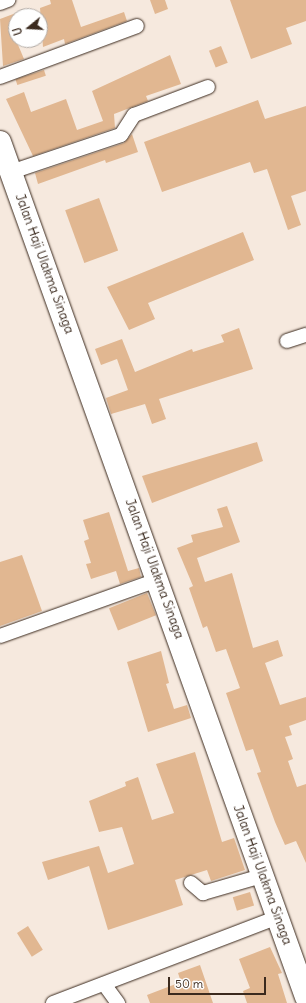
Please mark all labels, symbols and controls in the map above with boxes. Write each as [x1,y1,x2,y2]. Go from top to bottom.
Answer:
north arrow [8,8,48,48]
text: U [10,26,25,37]
street label: Jalan Haji Ulakma Sinaga [11,192,77,336]
street label: Jalan Haji Ulakma Sinaga [121,497,187,641]
street label: Jalan Haji Ulakma Sinaga [229,803,295,947]
scale bar [170,969,268,995]
text: 50 m [175,976,203,991]

